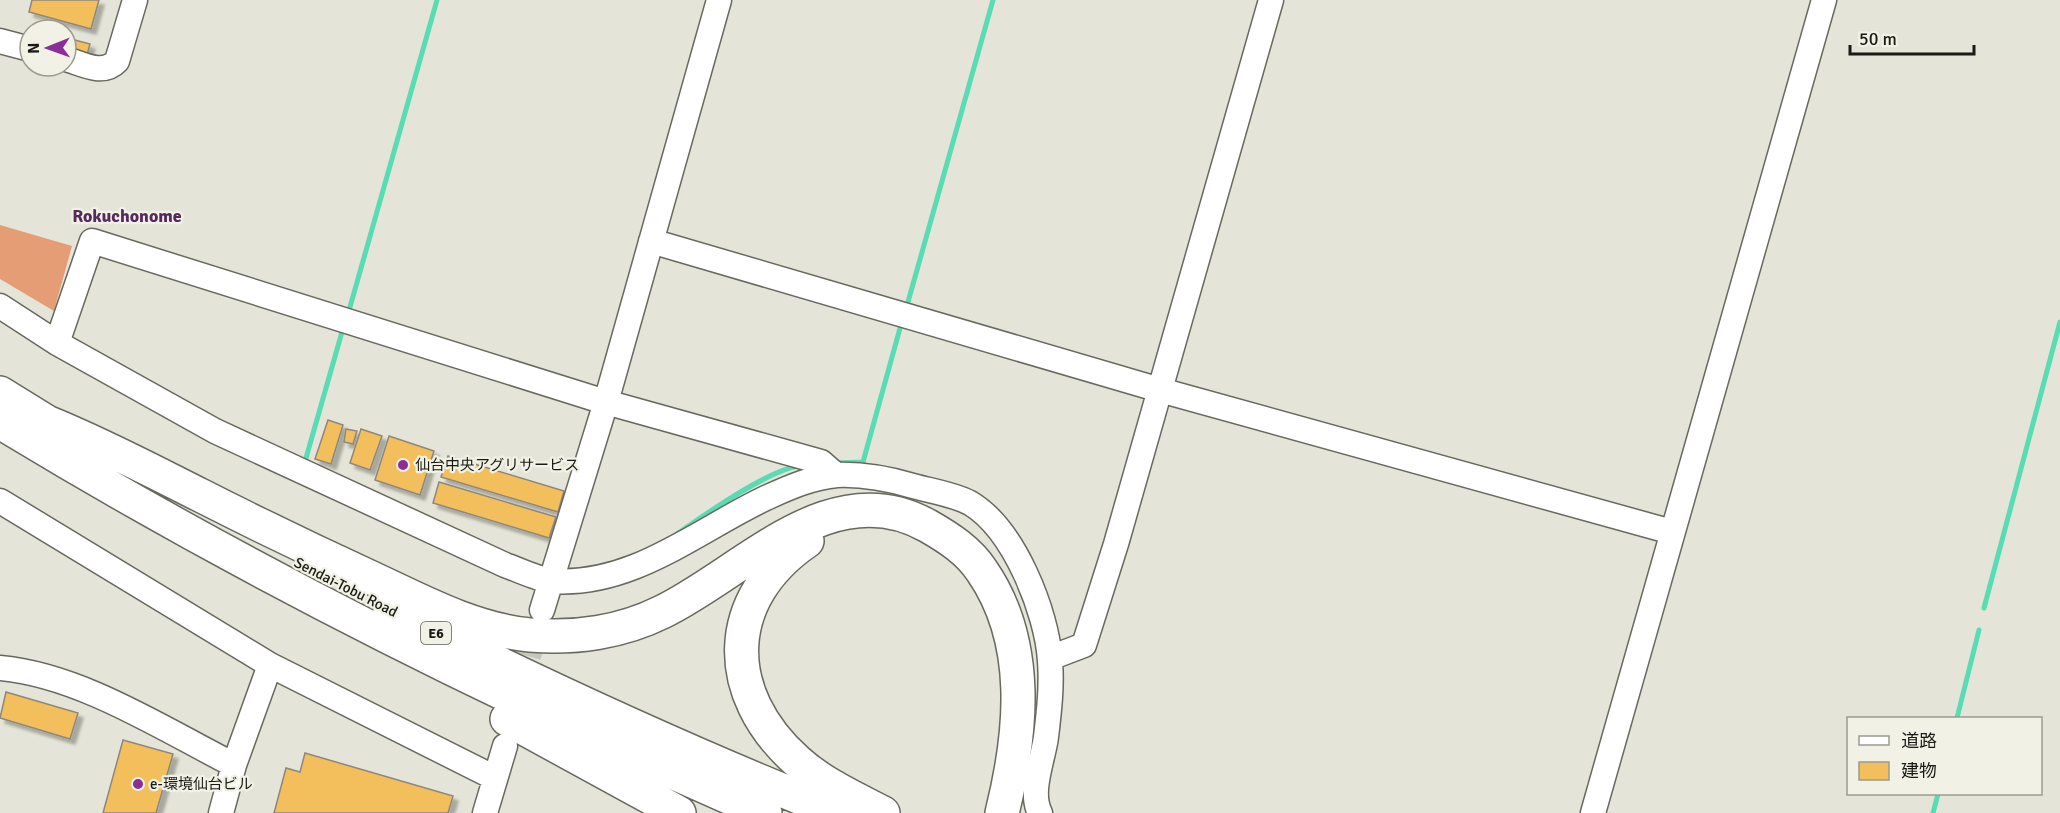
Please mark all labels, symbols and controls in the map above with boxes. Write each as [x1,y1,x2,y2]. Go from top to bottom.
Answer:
north arrow [18,18,78,78]
scale bar [1850,18,1974,56]
text: 50 m [1859,28,1897,50]
text: N [24,43,44,54]
district label: Rokuchonome [72,205,182,227]
place label: 仙台中央アグリサービス [415,456,579,474]
marker: 仙台中央アグリサービス [396,458,410,472]
street label: Sendai-Tobu Road [291,553,401,621]
road number: E6 [421,622,451,644]
legend [1847,717,2042,795]
text: 道路 [1901,730,1937,752]
text: 建物 [1901,760,1937,782]
place label: e-環境仙台ビル [150,775,253,793]
marker: e-環境仙台ビル [131,777,145,791]

